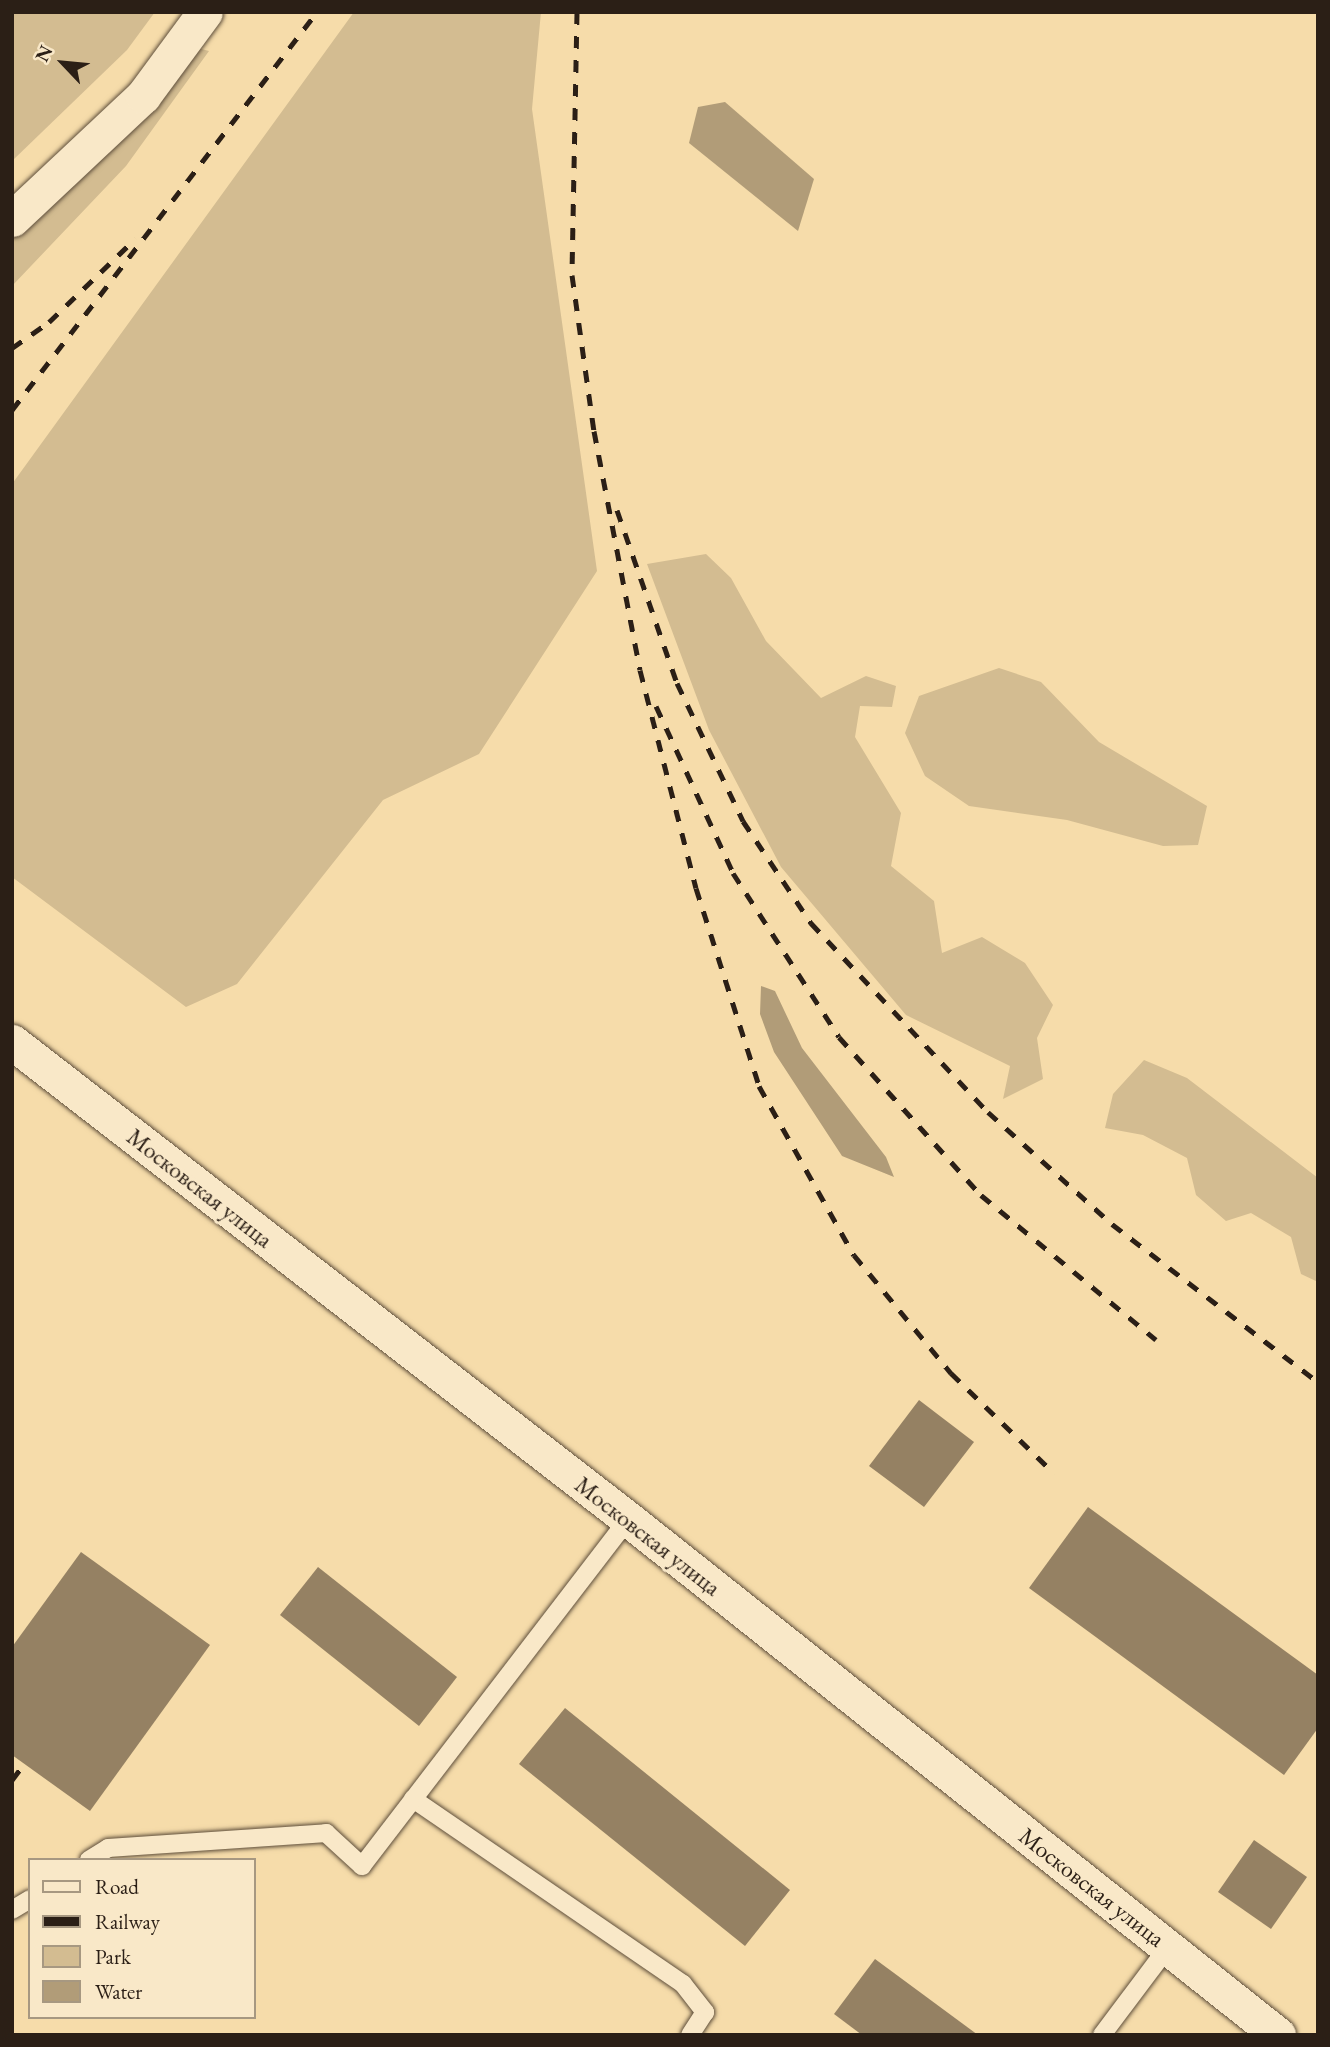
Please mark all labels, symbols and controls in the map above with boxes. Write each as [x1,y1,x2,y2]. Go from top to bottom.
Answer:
north arrow [28,28,98,98]
text: N [29,41,58,66]
street label: Московская улица [121,1122,279,1254]
street label: Московская улица [569,1470,727,1602]
street label: Московская улица [1013,1821,1171,1953]
legend [28,1858,256,2019]
text: Road [95,1873,139,1900]
text: Railway [95,1908,160,1935]
text: Park [95,1943,131,1970]
text: Water [95,1978,142,2005]

